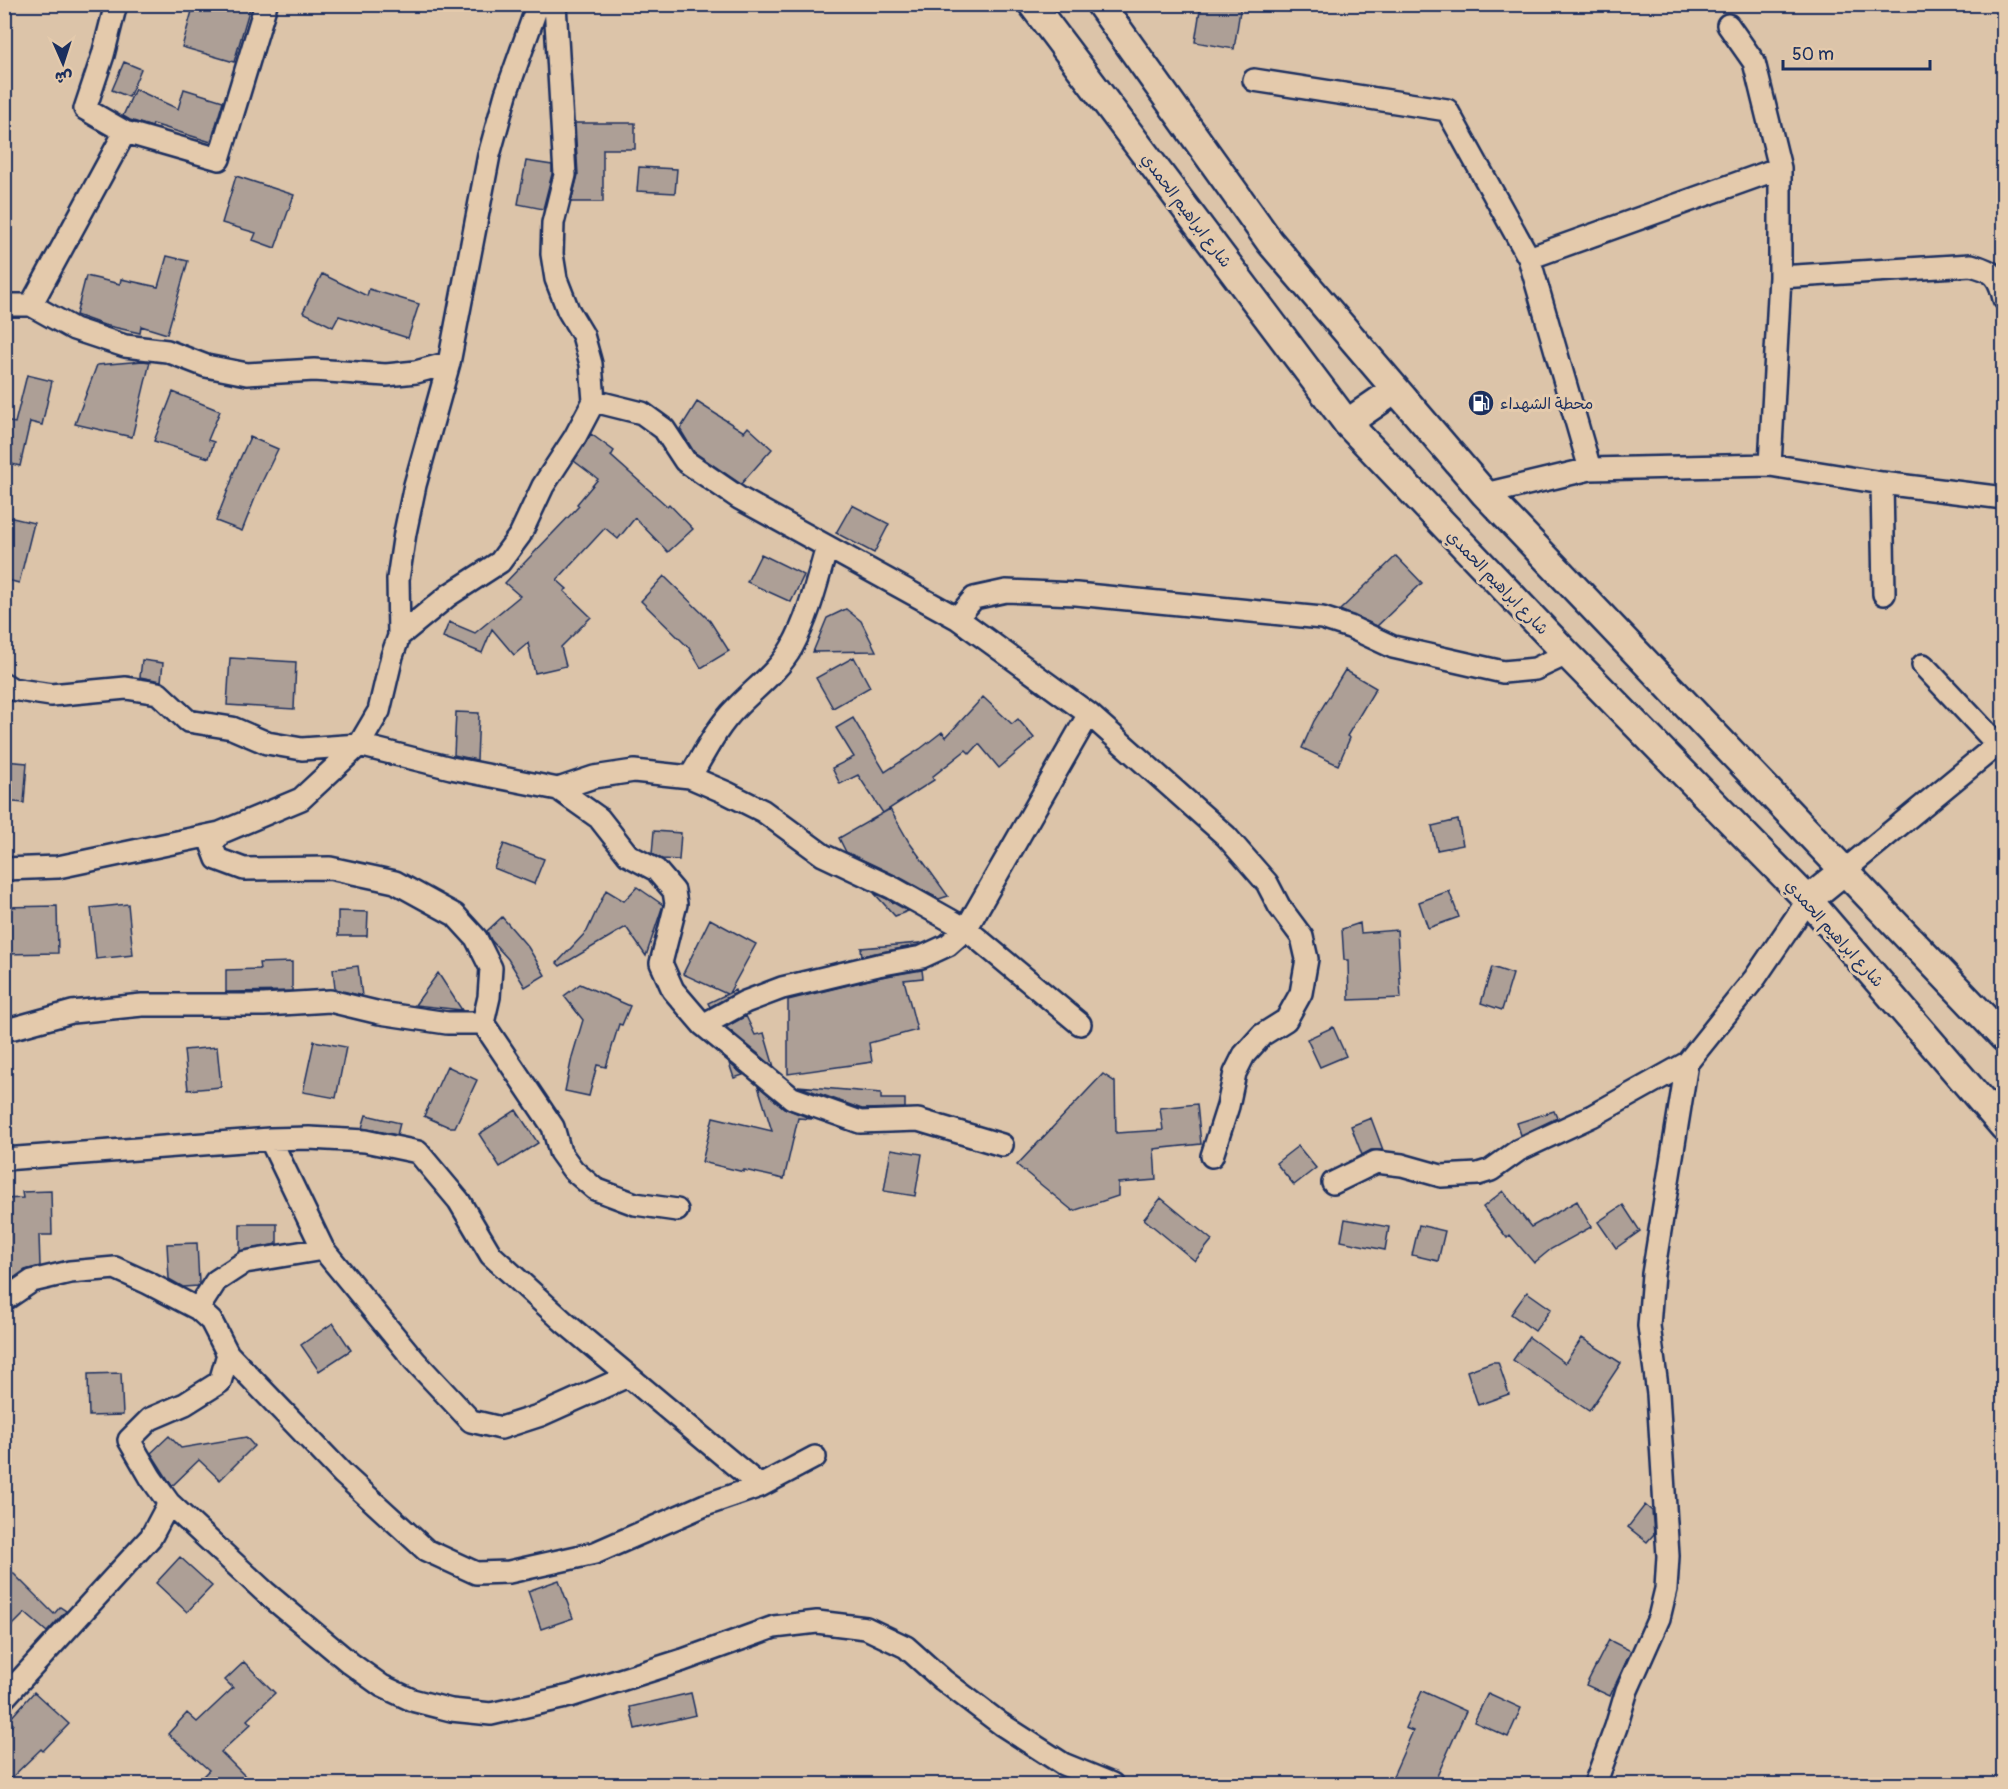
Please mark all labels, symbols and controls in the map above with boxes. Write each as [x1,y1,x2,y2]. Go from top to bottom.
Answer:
north arrow [33,33,93,93]
scale bar [1783,33,1930,71]
text: 50 m [1792,43,1834,66]
text: ش [54,67,73,87]
street label: شارع ابراهيم الحمدي [1135,150,1236,273]
fuel station icon: محطة الشهداء [1466,388,1496,418]
place label: محطة الشهداء [1500,394,1593,414]
street label: شارع ابراهيم الحمدي [1441,526,1552,641]
street label: شارع ابراهيم الحمدي [1779,876,1888,993]

